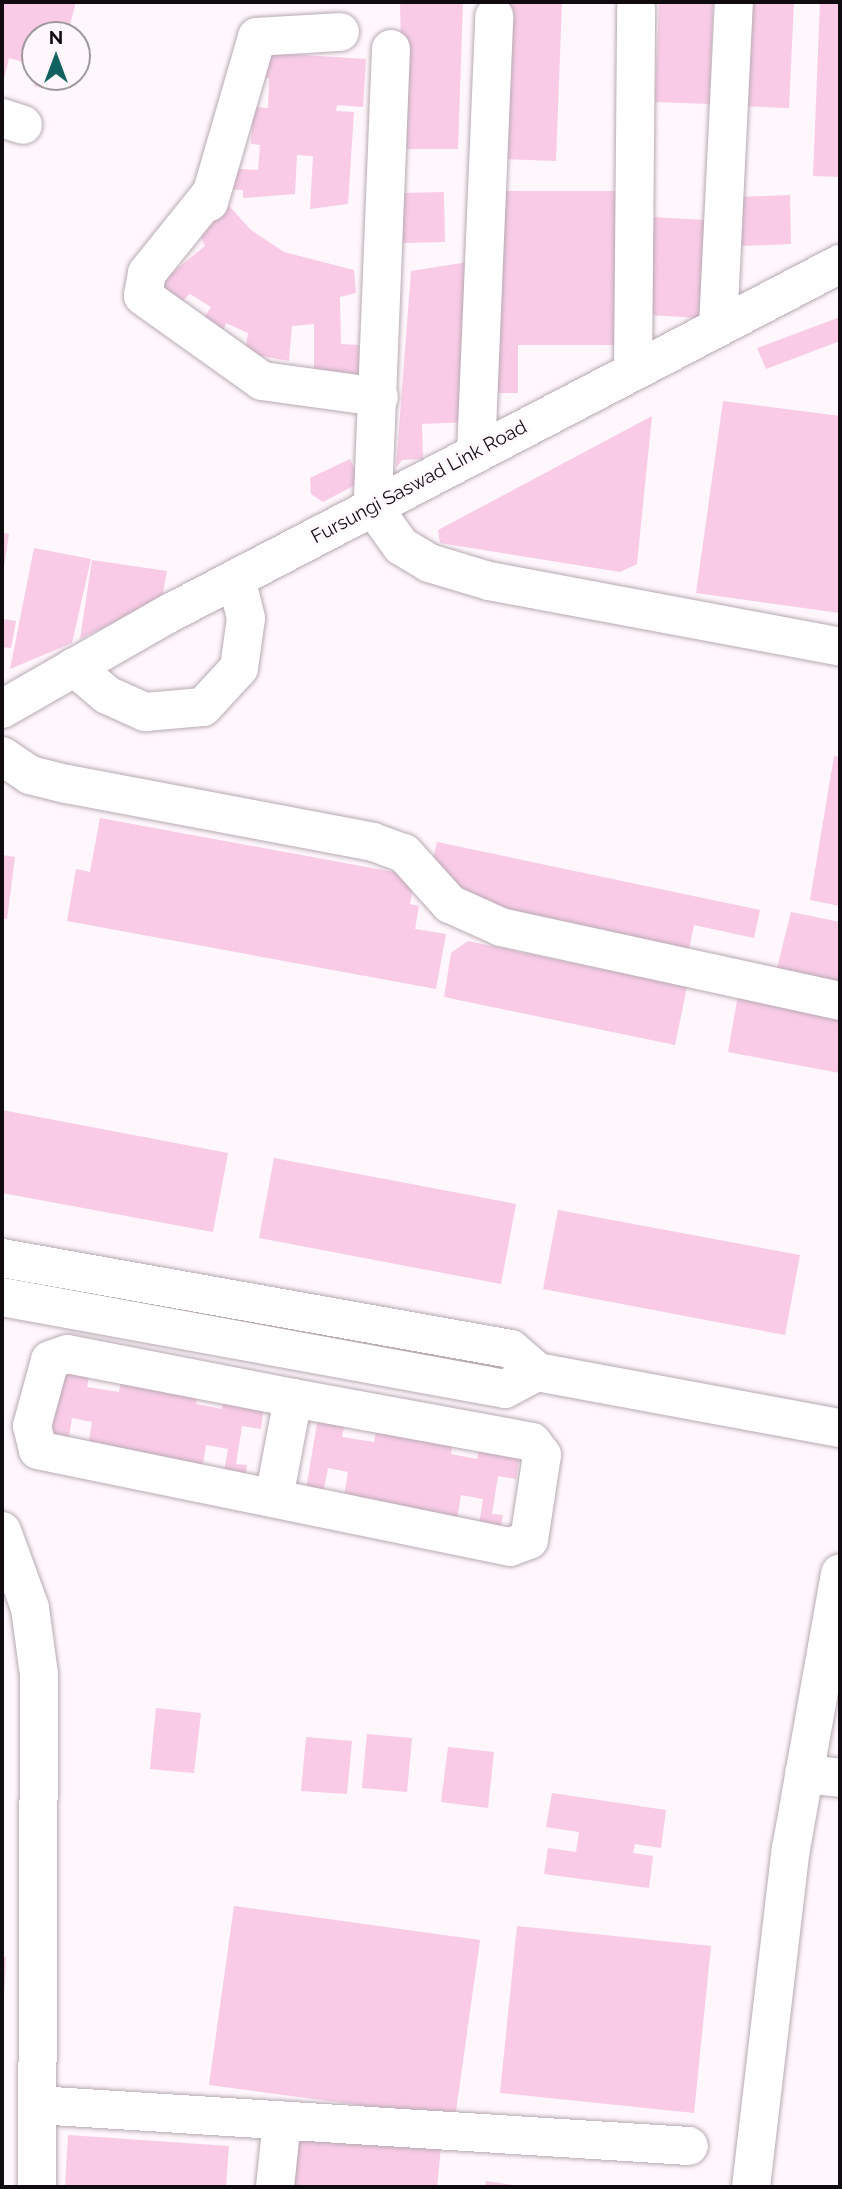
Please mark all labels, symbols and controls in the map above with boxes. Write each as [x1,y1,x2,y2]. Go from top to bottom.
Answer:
north arrow [21,21,91,91]
text: N [49,26,63,48]
street label: Fursungi Saswad Link Road [307,415,531,549]

